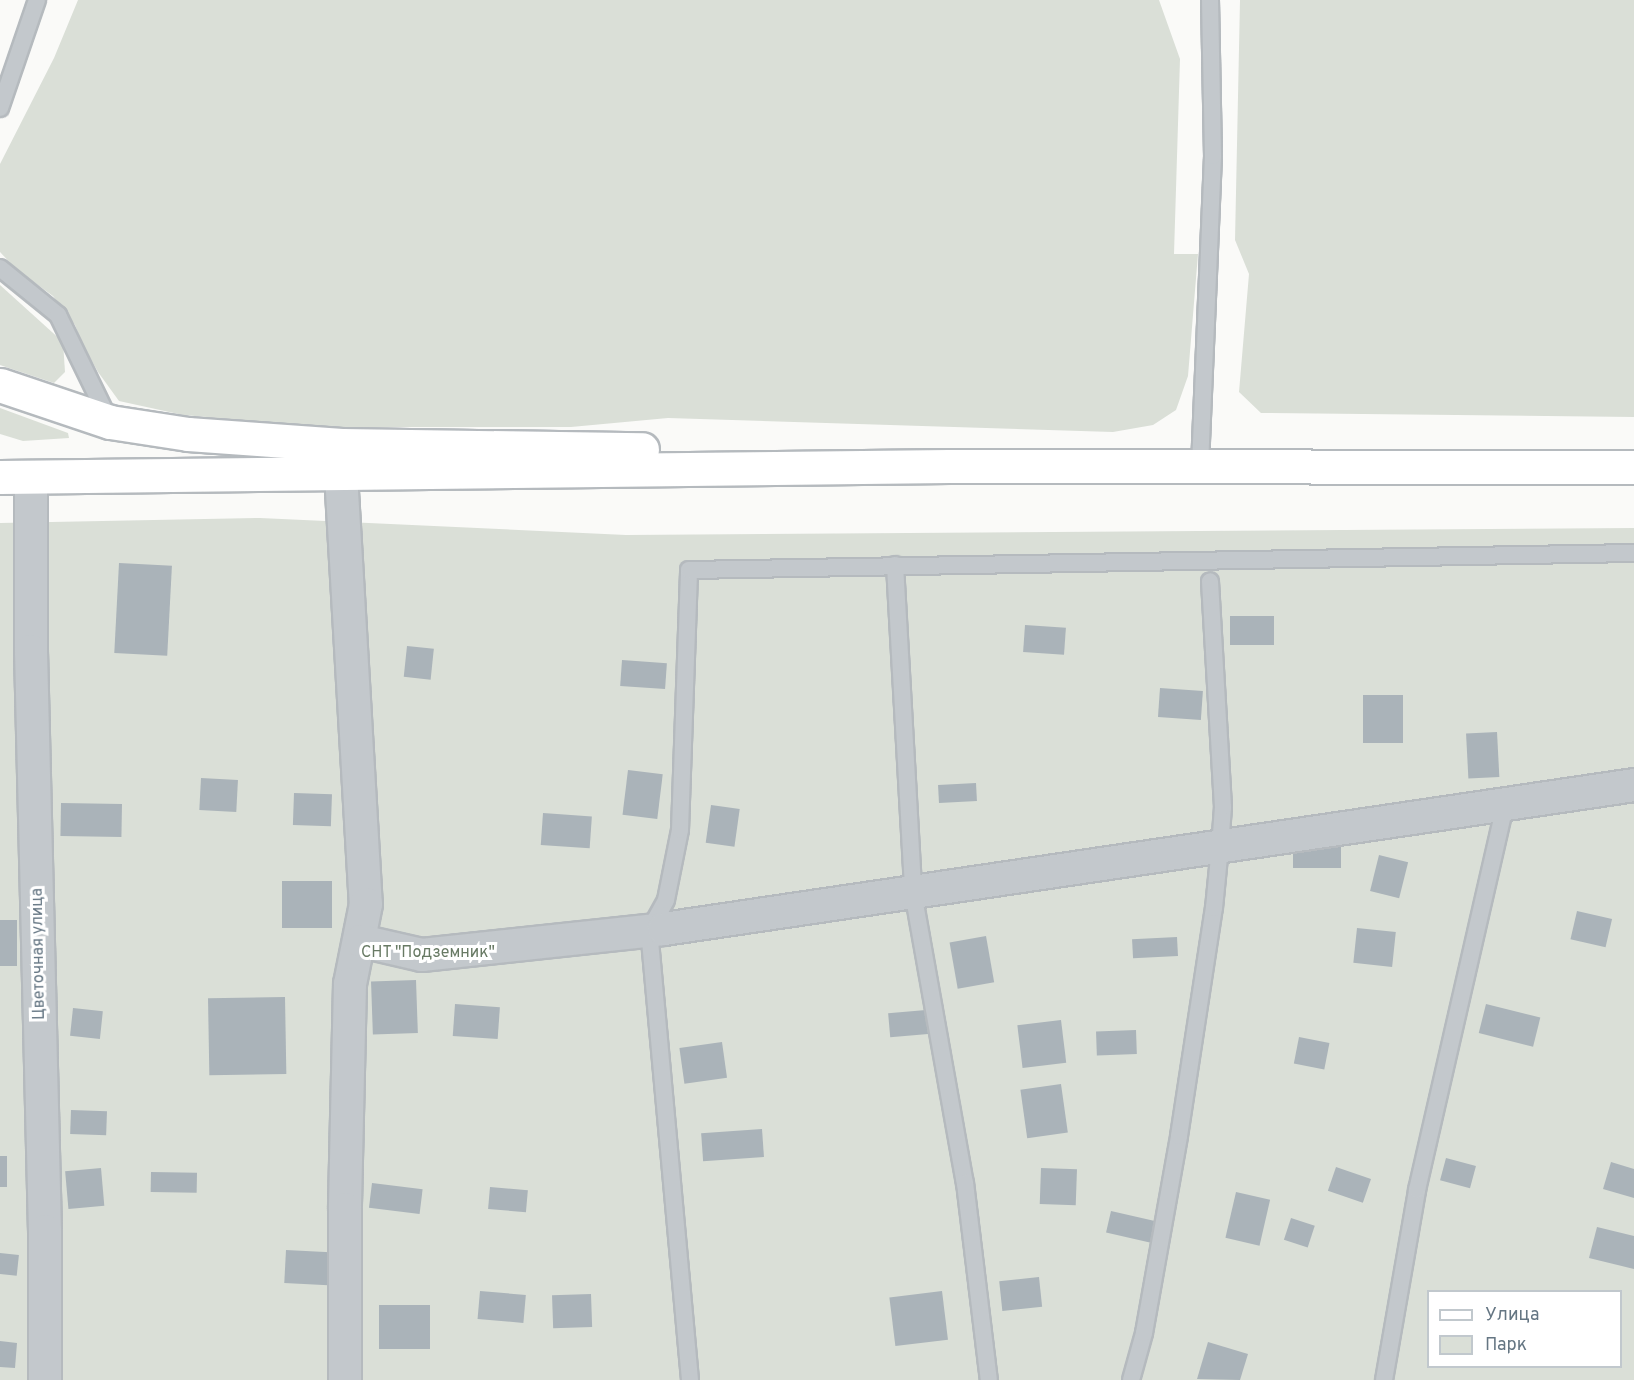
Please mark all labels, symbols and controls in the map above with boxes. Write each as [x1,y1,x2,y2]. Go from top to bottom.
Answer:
street label: Цветочная улица [28,888,50,1020]
park label: СНТ "Подземник" [361,943,495,963]
legend [1427,1290,1622,1368]
text: Улица [1485,1304,1539,1327]
text: Парк [1485,1334,1527,1357]

